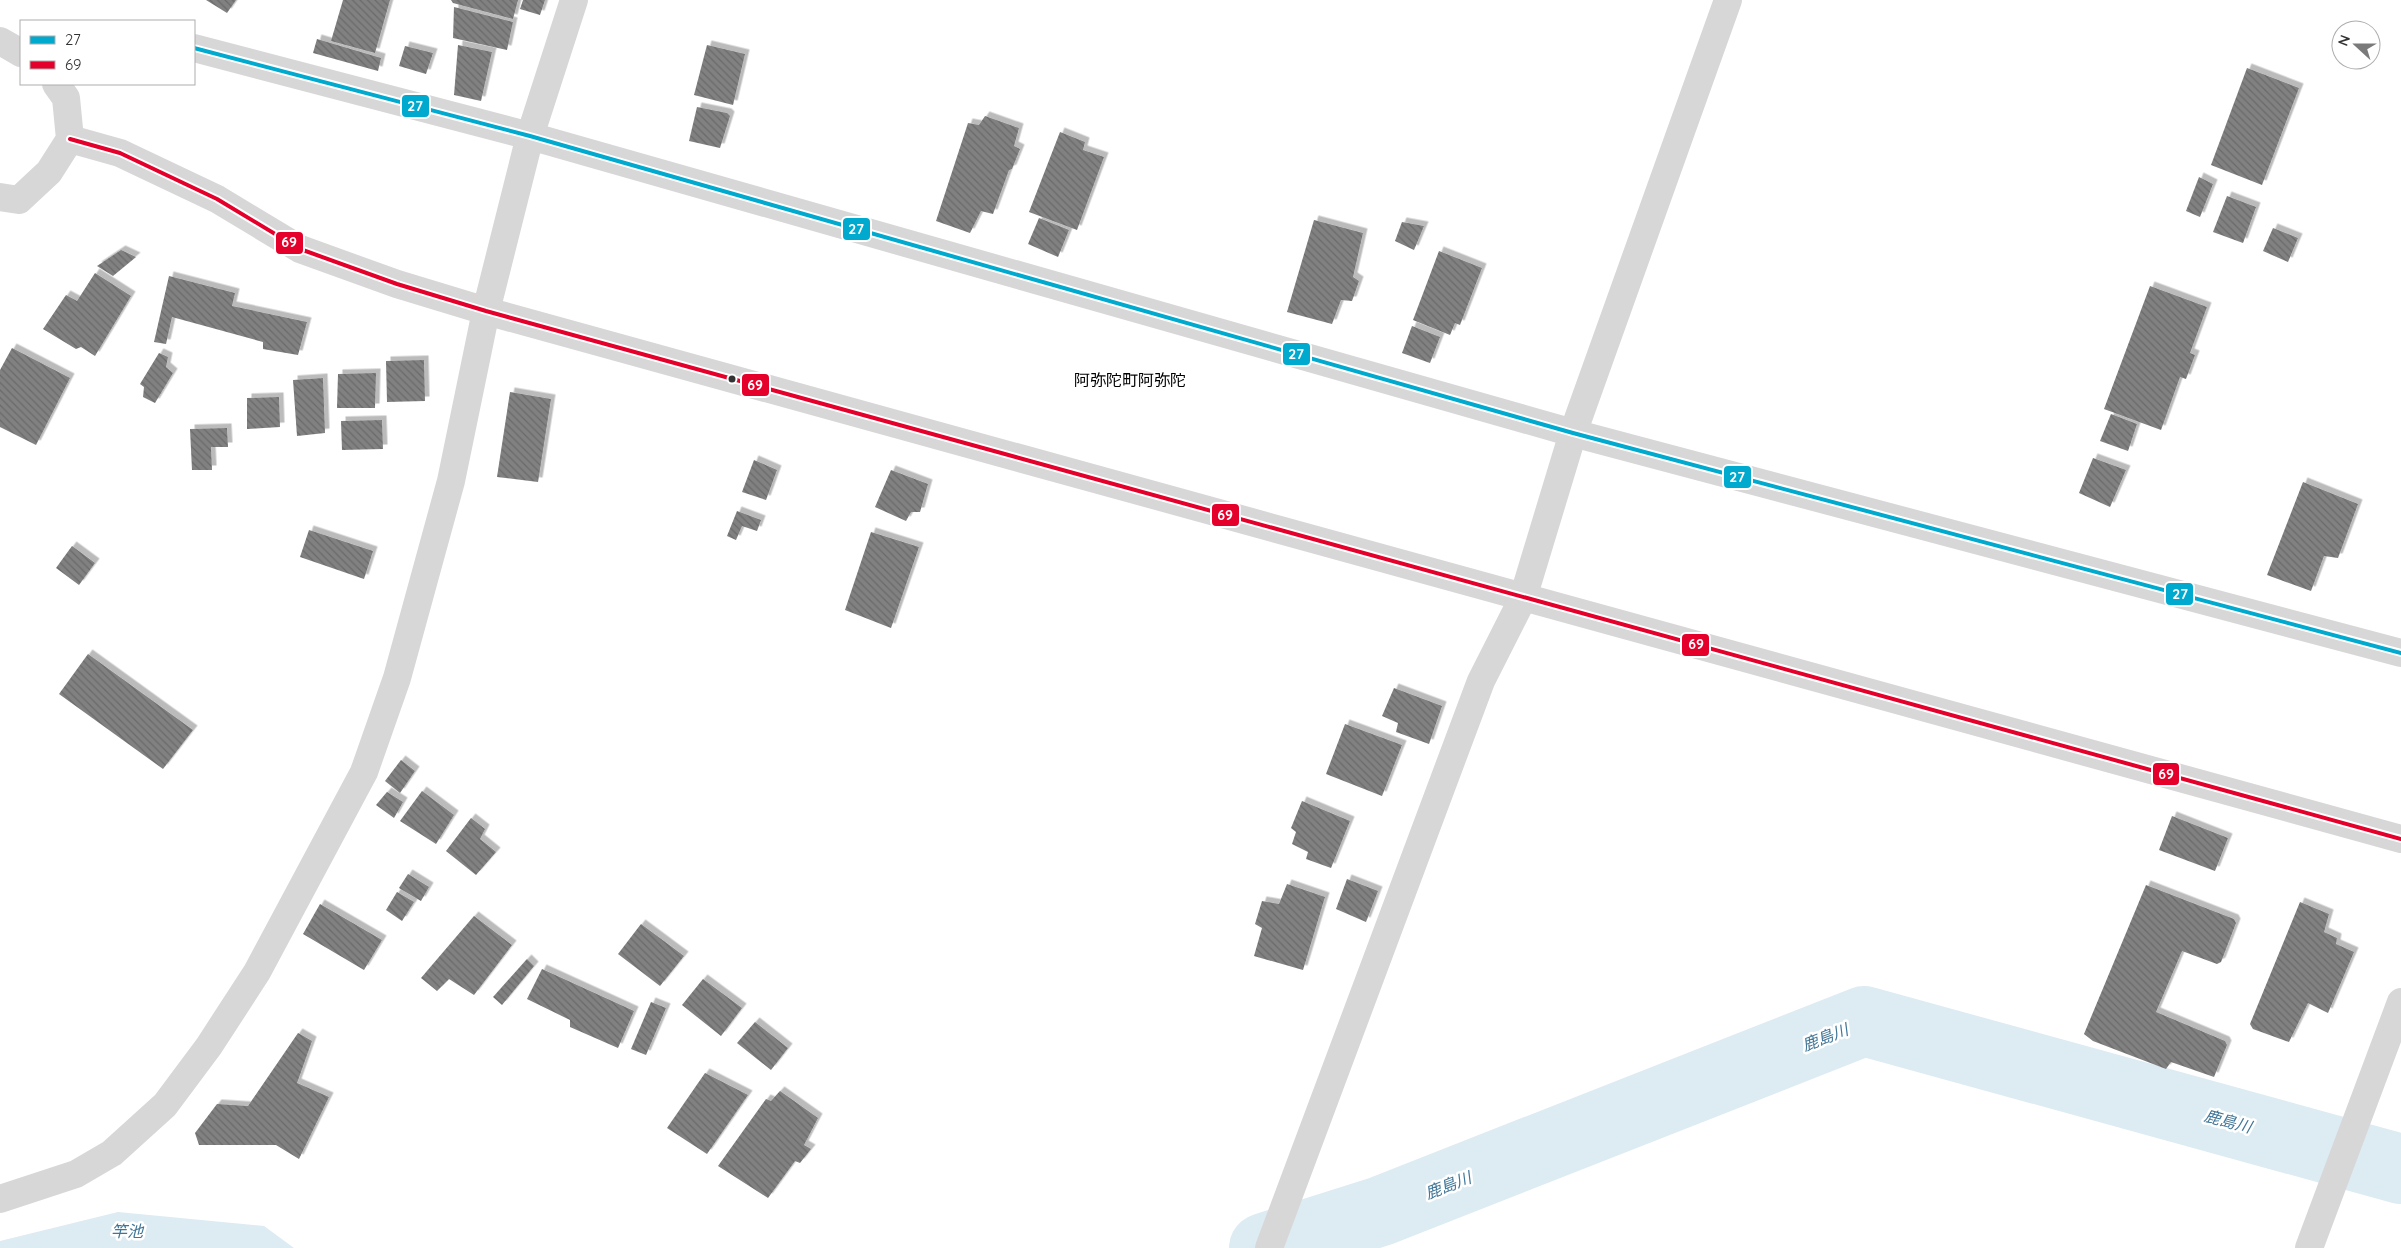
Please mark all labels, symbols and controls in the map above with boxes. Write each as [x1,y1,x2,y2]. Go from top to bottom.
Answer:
legend [20,20,195,85]
north arrow [2331,20,2381,70]
text: 27 [65,30,81,49]
text: N [2334,32,2354,48]
text: 69 [65,55,81,74]
line badge: 27 [401,94,430,118]
text: 27 [407,97,423,115]
line badge: 27 [842,217,871,241]
text: 27 [848,220,864,238]
line badge: 69 [275,231,304,255]
text: 69 [281,233,297,251]
line badge: 27 [1282,342,1311,366]
text: 27 [1288,345,1304,363]
district label: 阿弥陀町阿弥陀 [1074,370,1186,390]
line badge: 69 [741,373,770,397]
unlabelled marker [727,374,737,384]
text: 69 [747,376,763,394]
line badge: 27 [1723,465,1752,489]
text: 27 [1729,468,1745,486]
line badge: 69 [1211,503,1240,527]
text: 69 [1217,506,1233,524]
line badge: 27 [2165,582,2194,606]
text: 27 [2172,585,2188,603]
line badge: 69 [1681,633,1710,657]
text: 69 [1688,635,1704,653]
line badge: 69 [2152,762,2180,786]
text: 69 [2158,765,2174,783]
water label: 鹿島川 [1799,1018,1853,1055]
water label: 鹿島川 [2202,1105,2256,1137]
water label: 鹿島川 [1422,1166,1476,1203]
water label: 竿池 [111,1221,145,1241]

